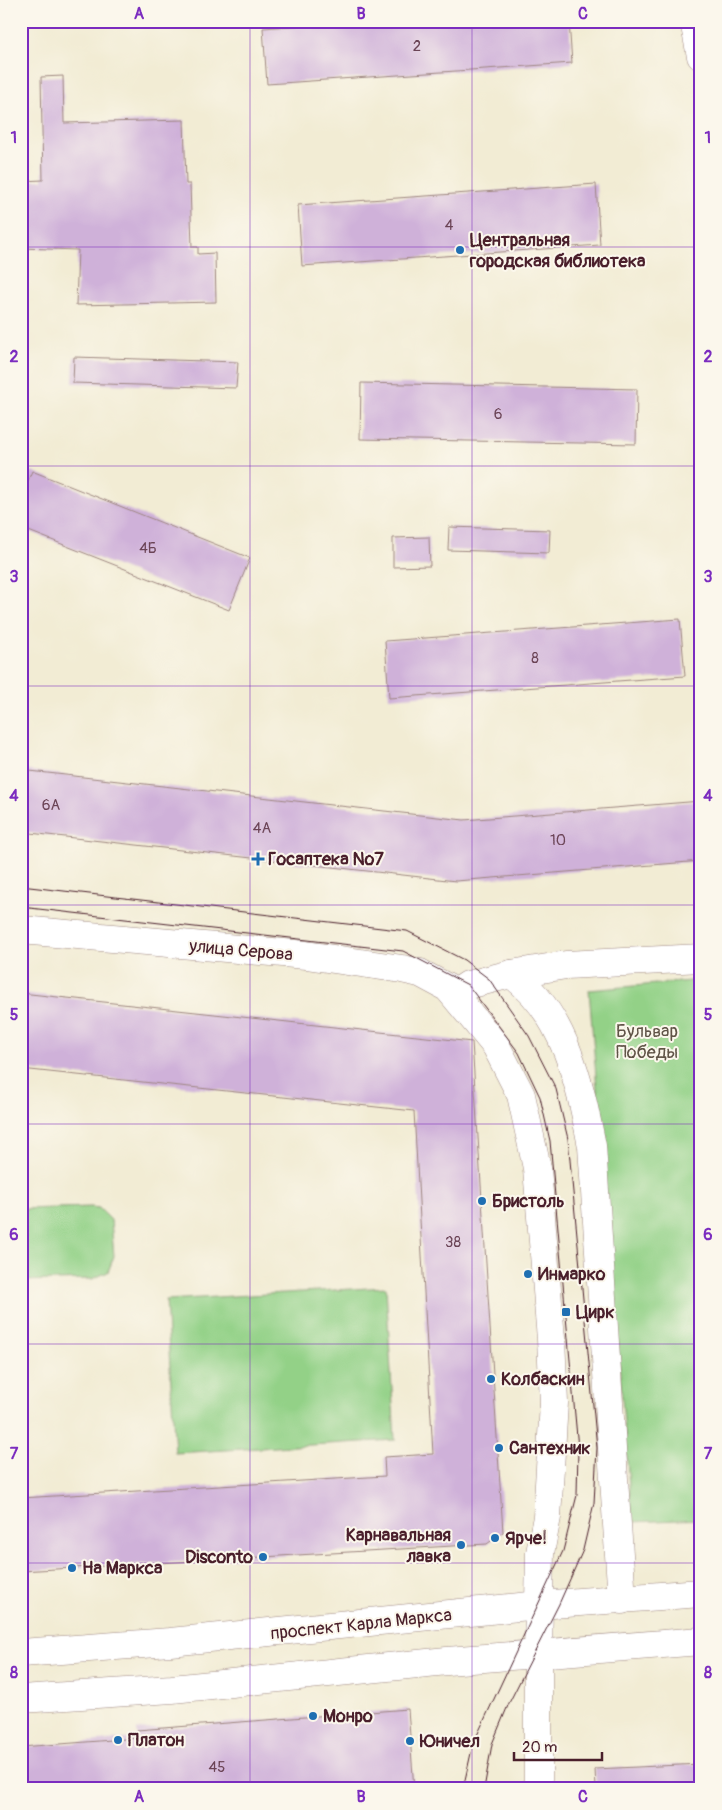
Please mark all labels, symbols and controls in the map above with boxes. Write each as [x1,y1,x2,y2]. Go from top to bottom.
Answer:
text: A [134,4,145,24]
text: B [356,4,366,24]
text: C [578,4,588,24]
house number: 2 [413,37,421,56]
text: 1 [11,128,17,148]
text: 1 [705,128,711,148]
house number: 4 [445,216,454,235]
place label: Центральная городская библиотека [469,229,646,273]
marker: Центральная городская библиотека [454,244,466,256]
text: 2 [10,347,19,367]
text: 2 [704,347,713,367]
house number: 6 [494,405,502,424]
house number: 4Б [139,539,157,558]
text: 3 [10,567,19,587]
text: 3 [704,567,713,587]
house number: 8 [531,649,539,668]
text: 4 [9,786,19,806]
text: 4 [703,786,713,806]
house number: 6А [42,796,60,815]
house number: 4А [253,819,271,838]
house number: 10 [550,831,566,850]
place label: Госаптека №7 [268,848,384,871]
marker: Госаптека №7 [252,853,264,865]
street label: улица Серова [187,934,294,966]
text: 5 [10,1005,19,1025]
text: 5 [704,1005,713,1025]
park label: Бульвар Победы [616,1020,678,1064]
place label: Бристоль [492,1190,565,1213]
marker: Бристоль [476,1195,488,1207]
text: 6 [9,1225,19,1245]
text: 6 [703,1225,713,1245]
house number: 38 [445,1233,461,1252]
place label: Инмарко [538,1263,606,1286]
marker: Инмарко [522,1268,534,1280]
place label: Цирк [576,1301,615,1324]
marker: Цирк [560,1306,572,1318]
place label: Колбаскин [501,1368,585,1391]
marker: Колбаскин [485,1373,497,1385]
place label: Сантехник [509,1437,591,1460]
marker: Сантехник [493,1442,505,1454]
text: 7 [10,1444,19,1464]
text: 7 [704,1444,713,1464]
place label: Карнавальная лавка [346,1524,452,1568]
place label: Ярче! [505,1527,547,1550]
marker: Ярче! [489,1532,501,1544]
marker: Карнавальная лавка [455,1539,467,1551]
place label: Disconto [185,1546,253,1569]
marker: Disconto [257,1551,269,1563]
place label: На Маркса [82,1557,163,1580]
marker: На Маркса [66,1562,78,1574]
street label: проспект Карла Маркса [269,1604,453,1645]
text: 8 [10,1663,18,1683]
text: 8 [704,1663,712,1683]
place label: Монро [323,1705,373,1728]
marker: Монро [307,1710,319,1722]
place label: Платон [128,1729,184,1752]
place label: Юничел [419,1730,480,1753]
scale bar [514,1730,602,1762]
marker: Платон [112,1734,124,1746]
marker: Юничел [404,1735,416,1747]
text: 20 m [522,1738,557,1757]
house number: 45 [209,1758,225,1777]
text: A [134,1787,145,1807]
text: B [356,1787,366,1807]
text: C [578,1787,588,1807]

